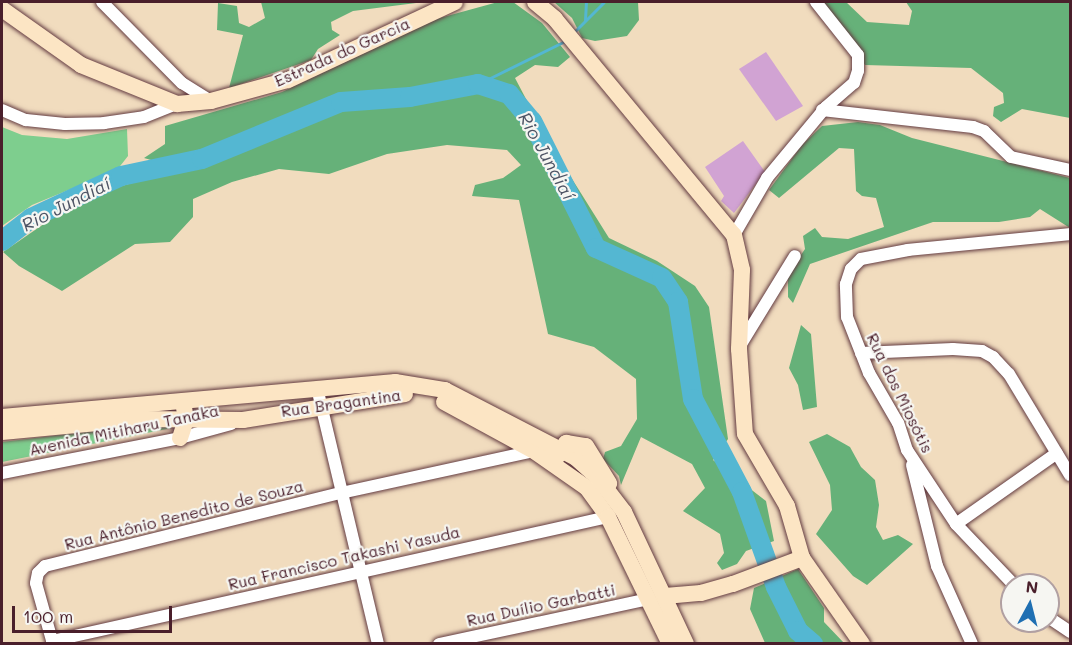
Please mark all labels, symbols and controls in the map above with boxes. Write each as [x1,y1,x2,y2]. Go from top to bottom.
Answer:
street label: Estrada do Garcia [271,14,413,90]
water label: Rio Jundiaí [514,108,580,204]
water label: Rio Jundiaí [18,172,114,236]
street label: Rua dos Miosótis [863,330,937,456]
street label: Rua Bragantina [280,385,402,421]
street label: Avenida Mitiharu Tanaka [27,400,221,460]
street label: Rua Antônio Benedito de Souza [63,476,305,554]
street label: Rua Francisco Takashi Yasuda [226,522,462,594]
north arrow [1000,573,1060,633]
text: N [1025,575,1039,598]
street label: Rua Duílio Garbatti [465,580,617,630]
scale bar [15,594,176,632]
text: 100 m [23,604,73,628]

